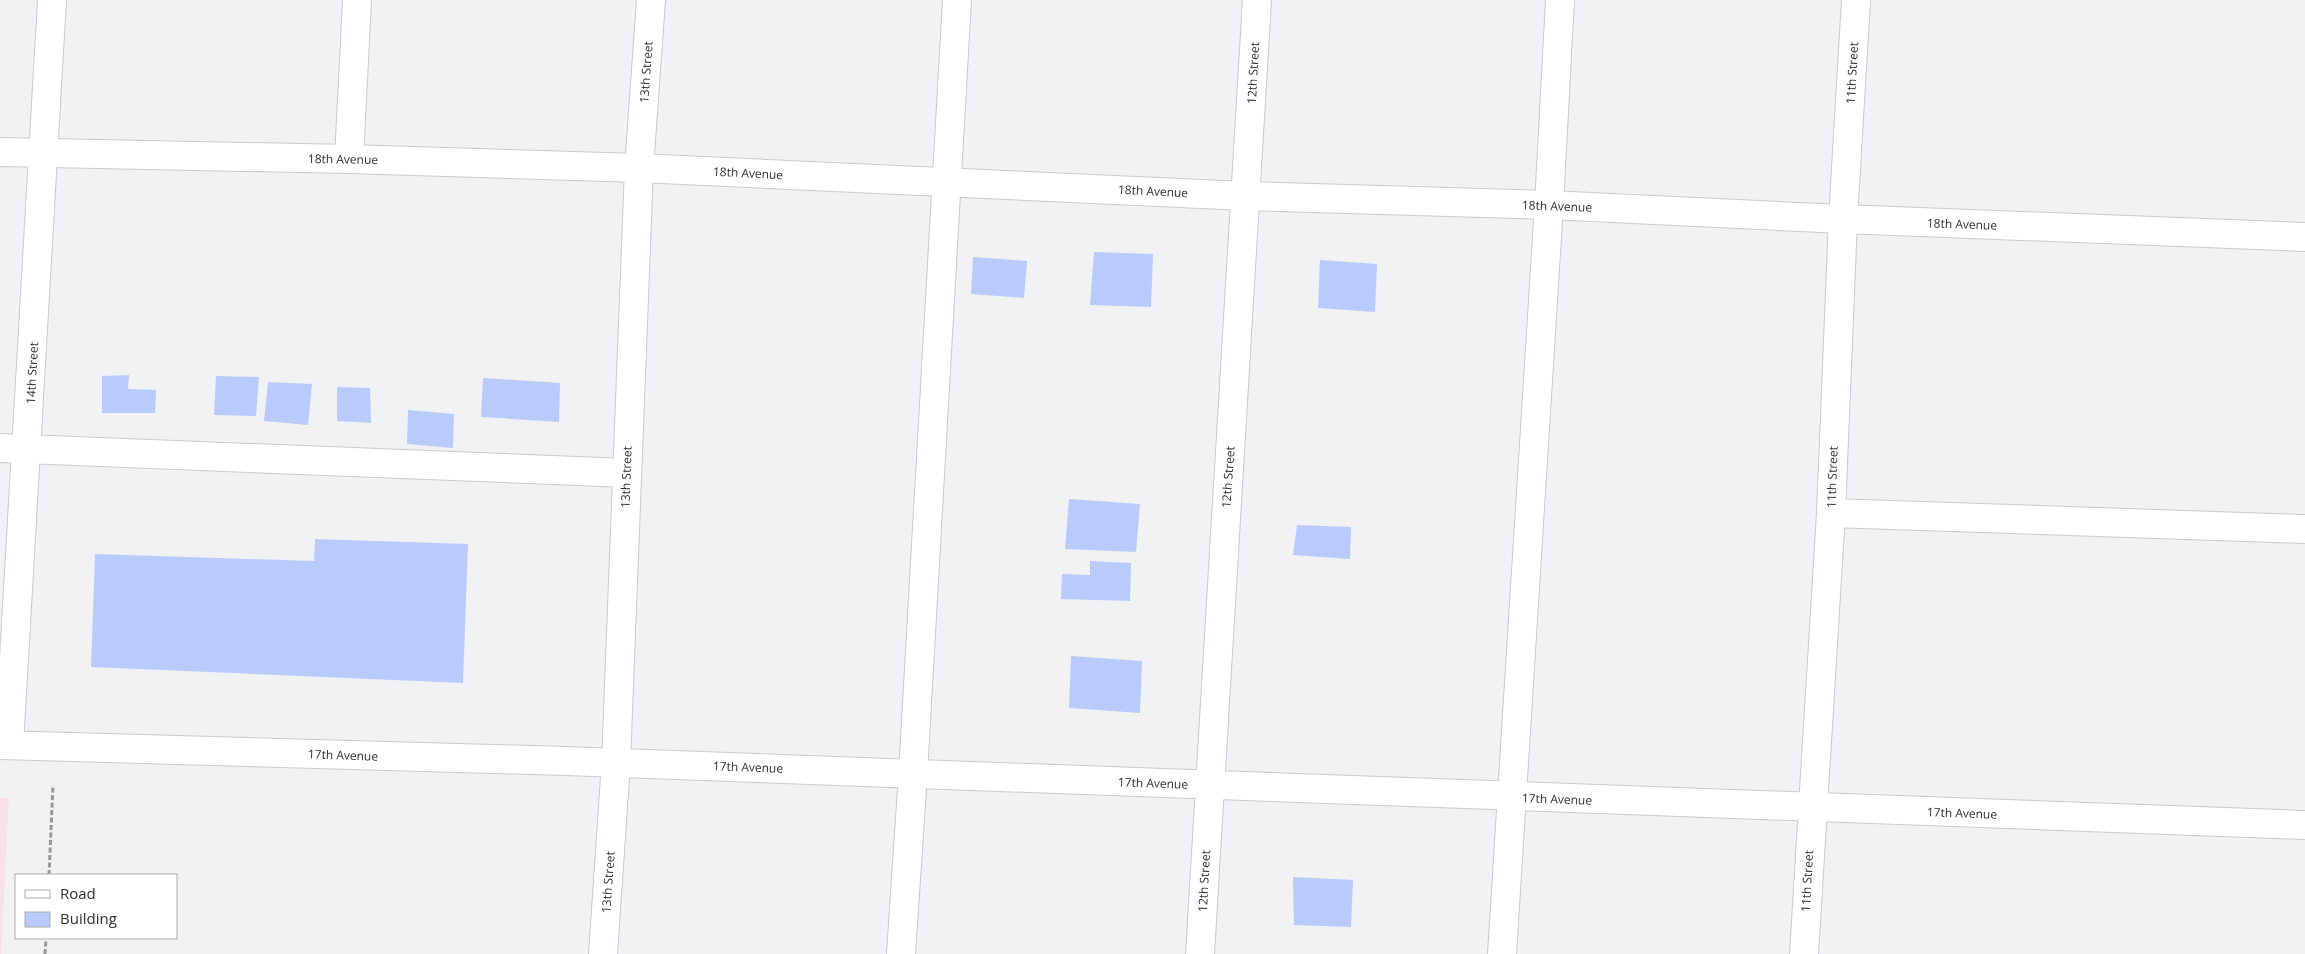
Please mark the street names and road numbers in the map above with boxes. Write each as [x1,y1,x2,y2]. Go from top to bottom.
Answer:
street label: 13th Street [635,40,657,104]
street label: 12th Street [1243,42,1263,104]
street label: 11th Street [1842,42,1862,104]
street label: 18th Avenue [308,150,379,168]
street label: 18th Avenue [712,163,784,183]
street label: 18th Avenue [1117,181,1189,201]
street label: 18th Avenue [1522,196,1593,216]
street label: 18th Avenue [1927,214,1998,234]
street label: 14th Street [22,342,42,404]
street label: 12th Street [1217,445,1239,509]
street label: 13th Street [616,446,636,508]
street label: 11th Street [1822,446,1842,508]
street label: 17th Avenue [308,745,379,765]
street label: 17th Avenue [713,757,784,777]
street label: 17th Avenue [1118,773,1189,793]
street label: 17th Avenue [1522,789,1593,809]
street label: 17th Avenue [1927,803,1998,823]
street label: 13th Street [597,850,619,914]
street label: 12th Street [1194,850,1214,912]
street label: 11th Street [1797,850,1817,912]

